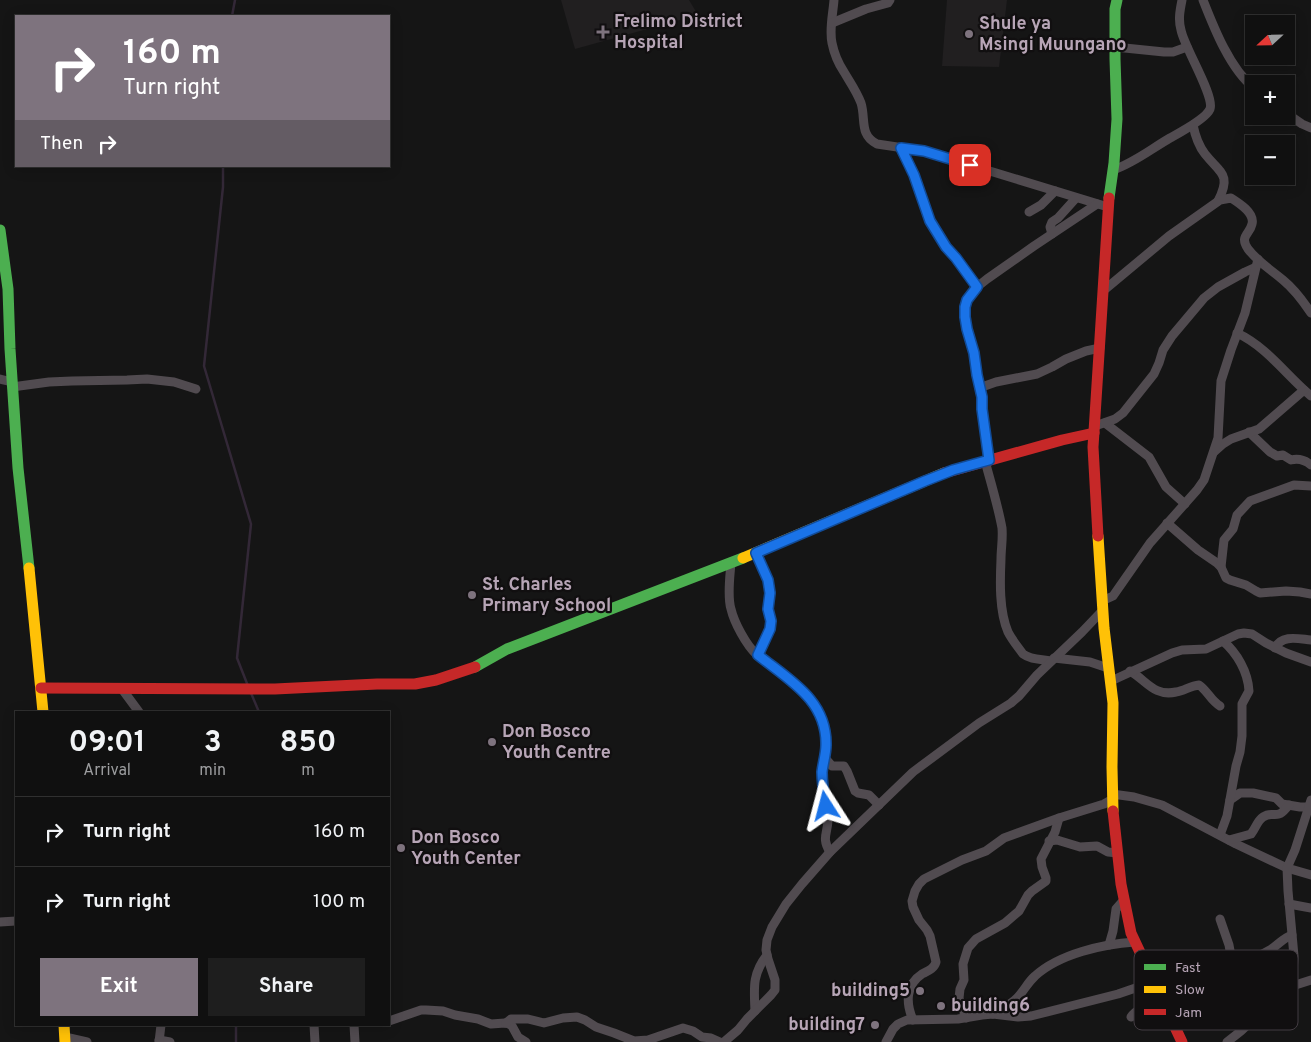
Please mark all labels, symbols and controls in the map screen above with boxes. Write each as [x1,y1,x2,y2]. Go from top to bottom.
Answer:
place label: Frelimo District Hospital [614,11,743,55]
place label: Shule ya Msingi Muungano [979,13,1126,57]
north arrow [1245,15,1295,65]
map controls [1245,15,1295,185]
marker: Frelimo District Hospital [596,25,610,39]
marker: Shule ya Msingi Muungano [963,28,975,40]
text: 160 m [123,32,221,76]
icon: right [40,35,105,100]
text: Turn right [123,75,220,102]
button: + [1245,75,1295,125]
icon: right [93,130,121,158]
text: Then [40,132,83,156]
button: − [1245,135,1295,185]
pin [949,144,991,186]
icon: arrive [956,151,984,179]
place label: St. Charles Primary School [482,574,611,618]
marker: St. Charles Primary School [466,589,478,601]
place label: Don Bosco Youth Centre [502,721,611,765]
text: 09:01 [69,725,146,762]
text: 3 [204,725,222,762]
text: 850 [280,725,336,762]
marker: Don Bosco Youth Centre [486,736,498,748]
text: Arrival [83,761,131,781]
text: min [199,761,226,781]
text: m [301,761,315,781]
position arrow [799,779,851,831]
icon: right [40,818,68,846]
text: Turn right [83,820,171,844]
text: 160 m [314,820,365,844]
place label: Don Bosco Youth Center [411,827,521,871]
marker: Don Bosco Youth Center [395,842,407,854]
icon: right [40,888,68,916]
text: Turn right [83,890,171,914]
text: 100 m [313,890,365,914]
legend [1134,950,1298,1030]
button: Exit [40,958,198,1016]
button: Share [208,958,365,1016]
text: Fast [1175,960,1201,977]
place label: building5 [831,980,910,1003]
text: Slow [1175,982,1205,999]
marker: building5 [914,985,926,997]
place label: building6 [951,995,1030,1018]
marker: building6 [935,1000,947,1012]
text: Jam [1175,1005,1202,1022]
place label: building7 [788,1014,865,1037]
marker: building7 [869,1019,881,1031]

